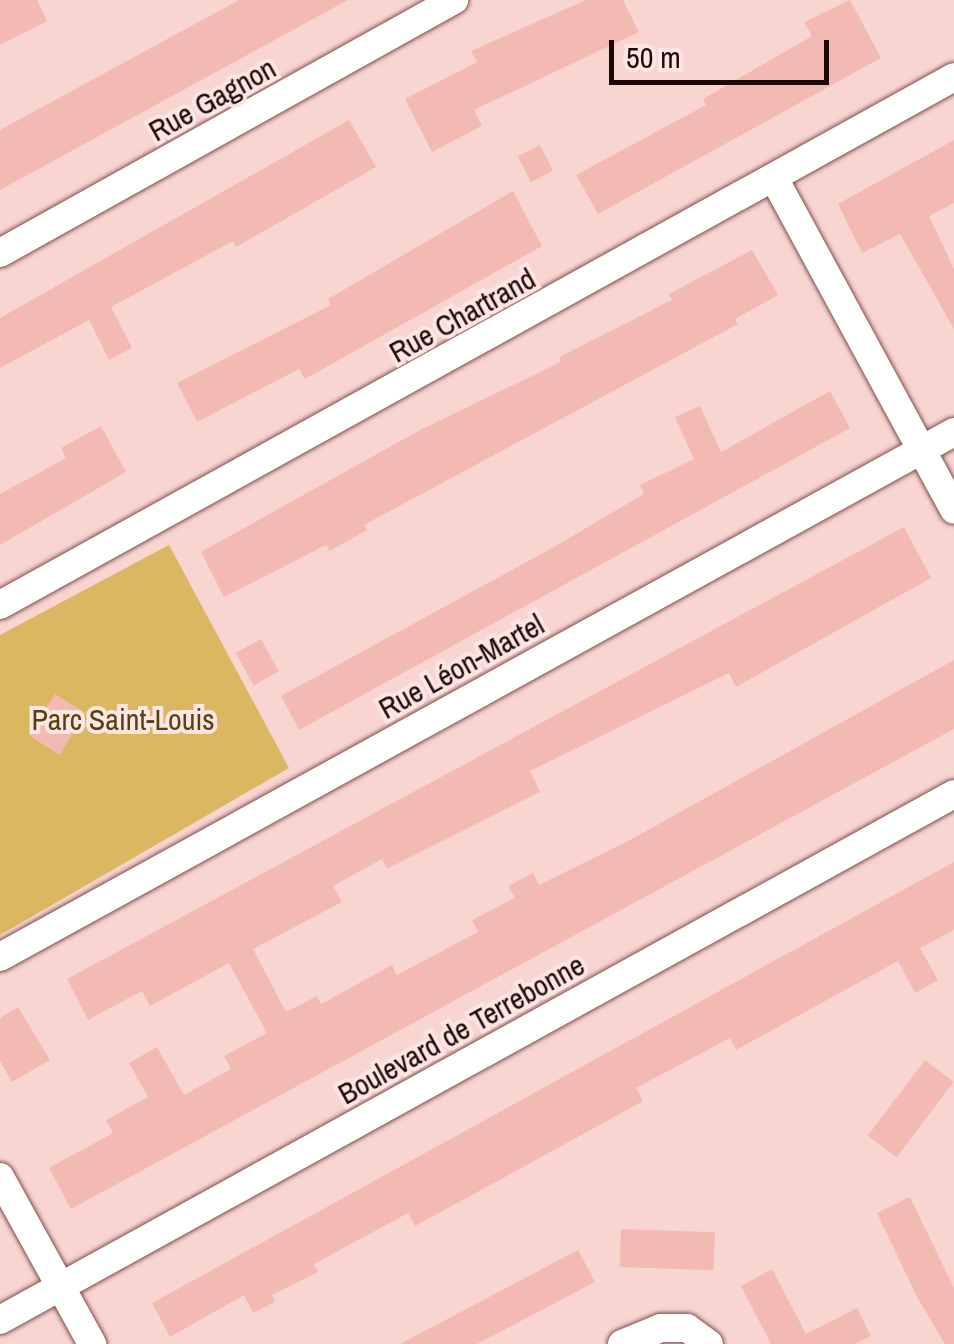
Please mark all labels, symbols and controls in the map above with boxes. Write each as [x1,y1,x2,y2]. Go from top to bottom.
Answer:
scale bar [614,20,834,82]
text: 50 m [626,37,681,77]
street label: Rue Gagnon [142,49,282,149]
street label: Rue Chartrand [383,260,541,370]
street label: Rue Léon-Martel [372,606,550,726]
park label: Parc Saint-Louis [31,701,215,737]
street label: Boulevard de Terrebonne [331,946,591,1112]

